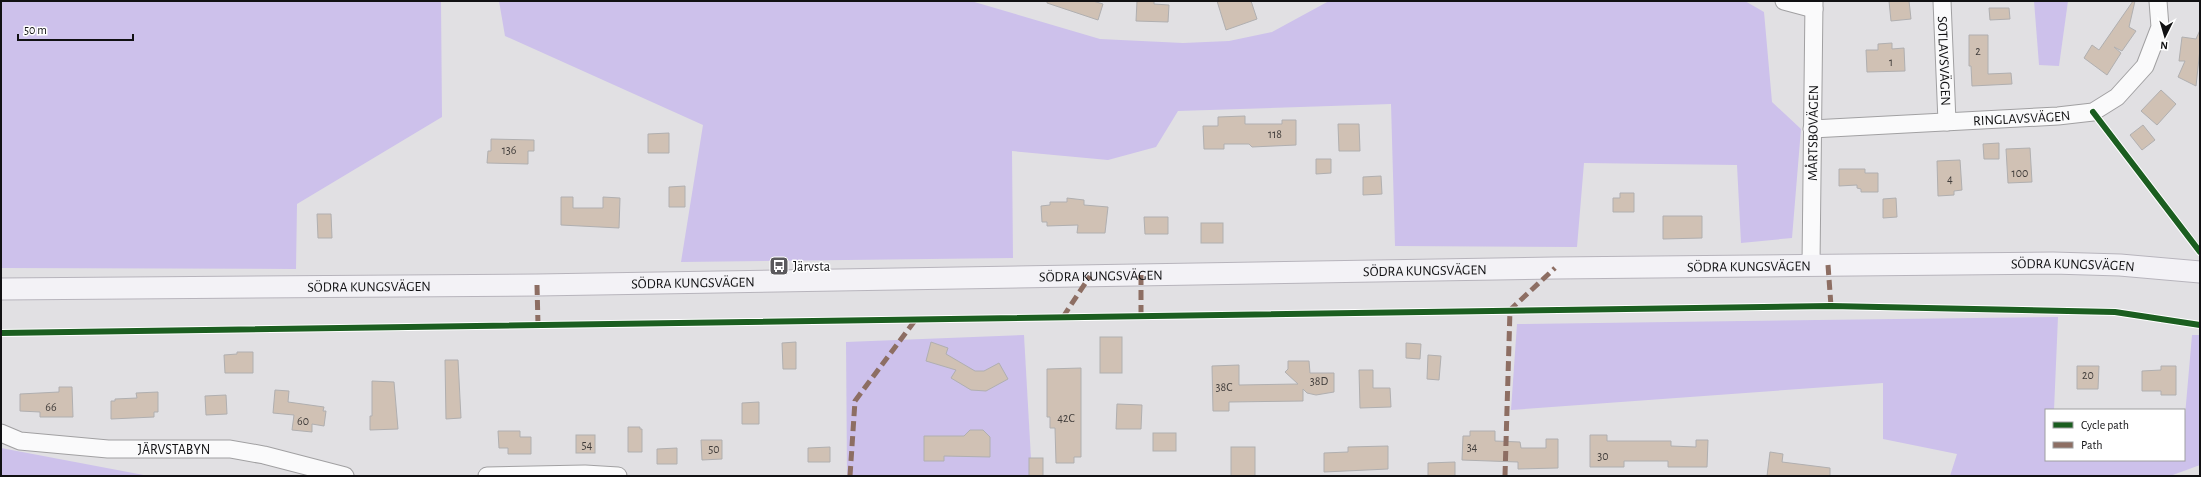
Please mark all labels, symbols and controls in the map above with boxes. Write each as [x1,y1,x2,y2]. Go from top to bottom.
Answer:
scale bar [18,16,133,42]
street label: SOTLAVSVÄGEN [1935,16,1953,106]
north arrow [2145,16,2185,56]
text: 50 m [24,24,47,36]
text: N [2160,40,2168,51]
house number: 2 [1975,45,1981,57]
house number: 1 [1889,56,1893,68]
street label: MÅRTSBOVÄGEN [1804,85,1821,181]
street label: RINGLAVSVÄGEN [1973,109,2071,128]
house number: 118 [1268,128,1282,140]
house number: 136 [502,144,517,156]
house number: 100 [2012,167,2028,179]
house number: 4 [1947,173,1953,185]
street label: SÖDRA KUNGSVÄGEN [2011,254,2135,274]
bus stop icon: Järvsta [768,255,790,277]
street label: SÖDRA KUNGSVÄGEN [1687,258,1811,275]
place label: Järvsta [793,260,831,274]
street label: SÖDRA KUNGSVÄGEN [1363,262,1487,279]
street label: SÖDRA KUNGSVÄGEN [1039,267,1163,285]
street label: SÖDRA KUNGSVÄGEN [631,274,755,291]
street label: SÖDRA KUNGSVÄGEN [307,278,431,295]
house number: 20 [2082,369,2094,381]
house number: 38D [1310,375,1328,387]
house number: 38C [1216,381,1232,393]
house number: 66 [45,401,57,413]
legend [2045,409,2185,461]
house number: 42C [1057,412,1075,424]
house number: 60 [297,415,309,427]
text: Cycle path [2081,419,2129,432]
house number: 54 [582,439,593,451]
text: Path [2081,439,2103,451]
street label: JÄRVSTABYN [138,441,210,457]
house number: 34 [1467,441,1478,453]
house number: 50 [708,443,720,455]
house number: 30 [1597,450,1609,462]

